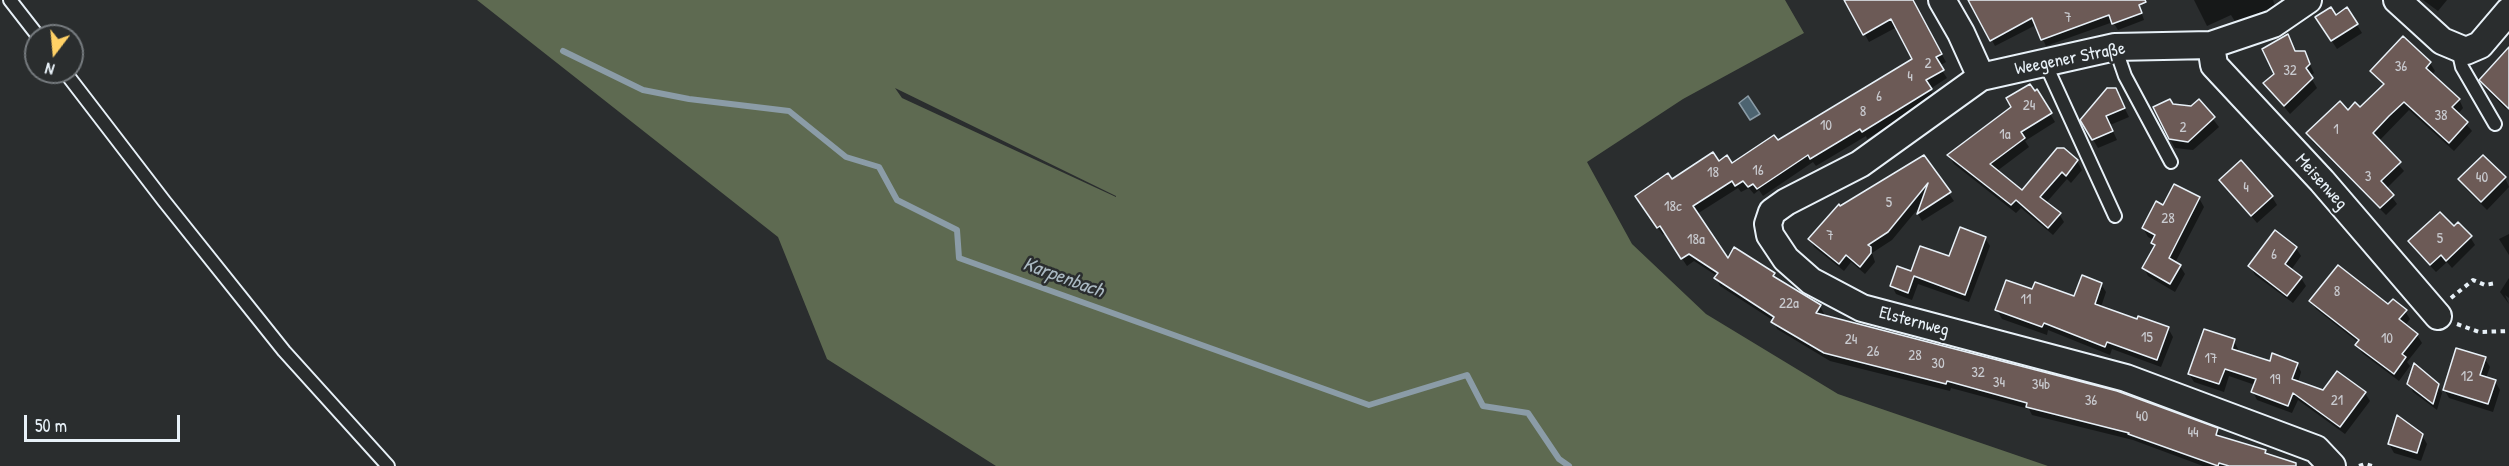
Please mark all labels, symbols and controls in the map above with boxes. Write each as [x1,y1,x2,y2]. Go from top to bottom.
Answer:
house number: 7 [2064,9,2072,27]
north arrow [24,24,84,84]
street label: Weegener Straße [2013,38,2127,80]
house number: 2 [1924,55,1932,73]
text: N [42,58,57,81]
house number: 36 [2395,58,2407,76]
house number: 32 [2283,62,2297,80]
house number: 4 [1907,68,1913,86]
house number: 6 [1876,88,1882,106]
house number: 24 [2023,97,2035,115]
house number: 8 [1860,103,1866,121]
house number: 38 [2434,107,2448,125]
house number: 10 [1820,117,1832,135]
house number: 2 [2179,119,2187,137]
house number: 1 [2333,121,2339,139]
house number: 1a [1999,126,2011,144]
street label: Meisenweg [2290,150,2352,214]
house number: 16 [1752,162,1764,180]
house number: 18 [1707,164,1719,182]
house number: 3 [2365,168,2371,186]
house number: 40 [2476,169,2488,187]
house number: 4 [2243,179,2249,197]
house number: 5 [1886,194,1892,212]
house number: 18c [1664,198,1682,216]
house number: 28 [2161,210,2175,228]
house number: 7 [1826,227,1834,245]
house number: 5 [2437,230,2443,248]
house number: 18a [1687,231,1705,249]
house number: 6 [2271,246,2277,264]
water label: Karpenbach [1020,252,1106,304]
house number: 8 [2334,283,2340,301]
house number: 11 [2021,291,2031,309]
house number: 22a [1779,295,1799,313]
street label: Elsternweg [1877,302,1951,342]
house number: 15 [2141,329,2153,347]
house number: 10 [2381,330,2393,348]
house number: 24 [1845,331,1857,349]
house number: 26 [1866,343,1880,361]
house number: 28 [1908,347,1922,365]
house number: 17 [2205,350,2217,368]
house number: 30 [1931,355,1945,373]
house number: 32 [1971,364,1985,382]
house number: 12 [2461,368,2473,386]
house number: 19 [2270,371,2280,389]
house number: 34 [1993,374,2005,392]
house number: 34b [2032,376,2050,394]
house number: 36 [2085,392,2097,410]
house number: 21 [2331,392,2343,410]
scale bar [27,403,183,441]
house number: 40 [2136,408,2148,426]
text: 50 m [35,413,67,438]
house number: 44 [2187,424,2199,442]

